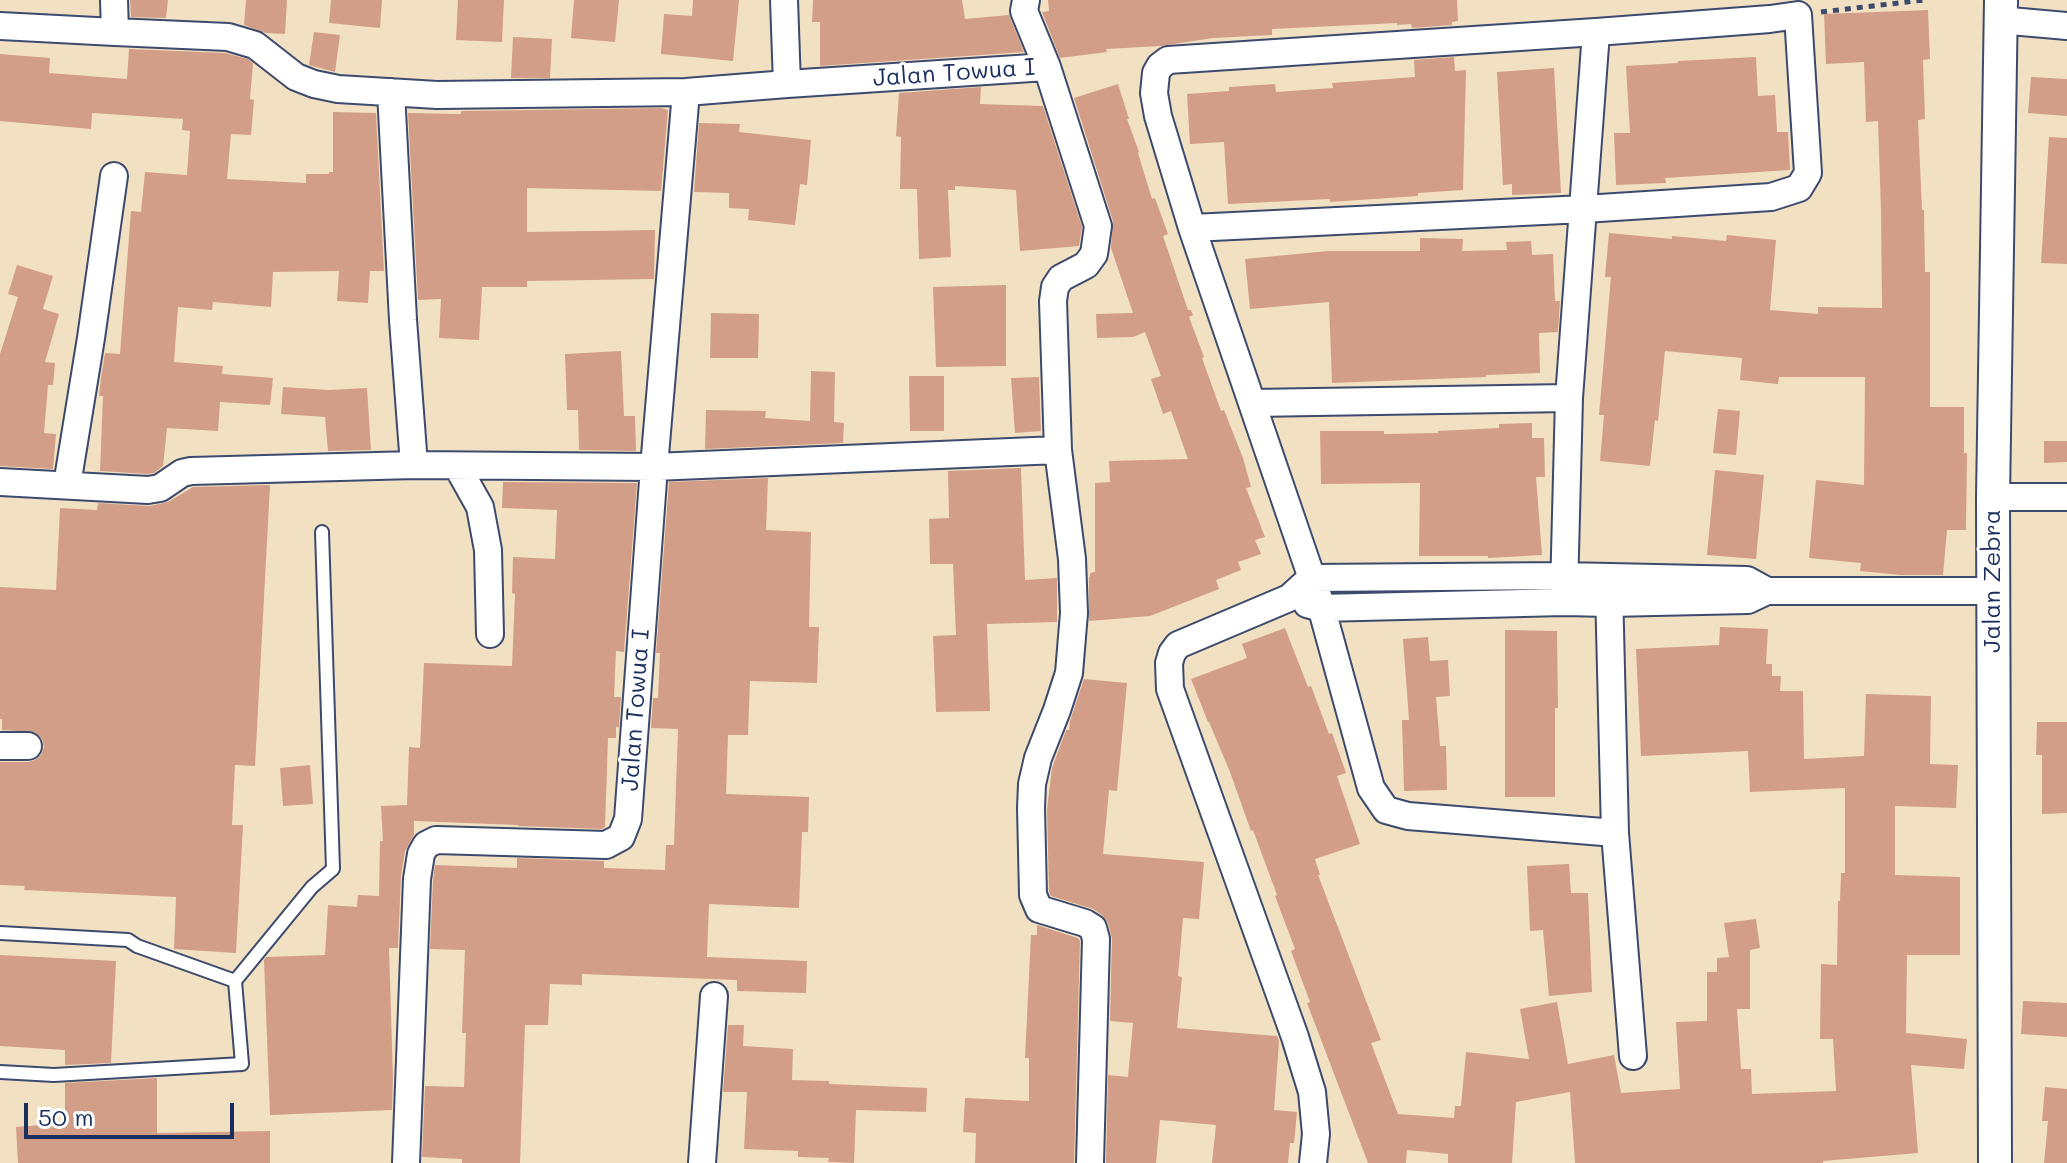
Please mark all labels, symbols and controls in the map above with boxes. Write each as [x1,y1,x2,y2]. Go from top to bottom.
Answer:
street label: Jalan Towua I [872,53,1036,93]
street label: Jalan Zebra [1979,509,2007,653]
street label: Jalan Towua I [616,628,656,792]
scale bar [28,1087,238,1137]
text: 50 m [38,1101,94,1132]

